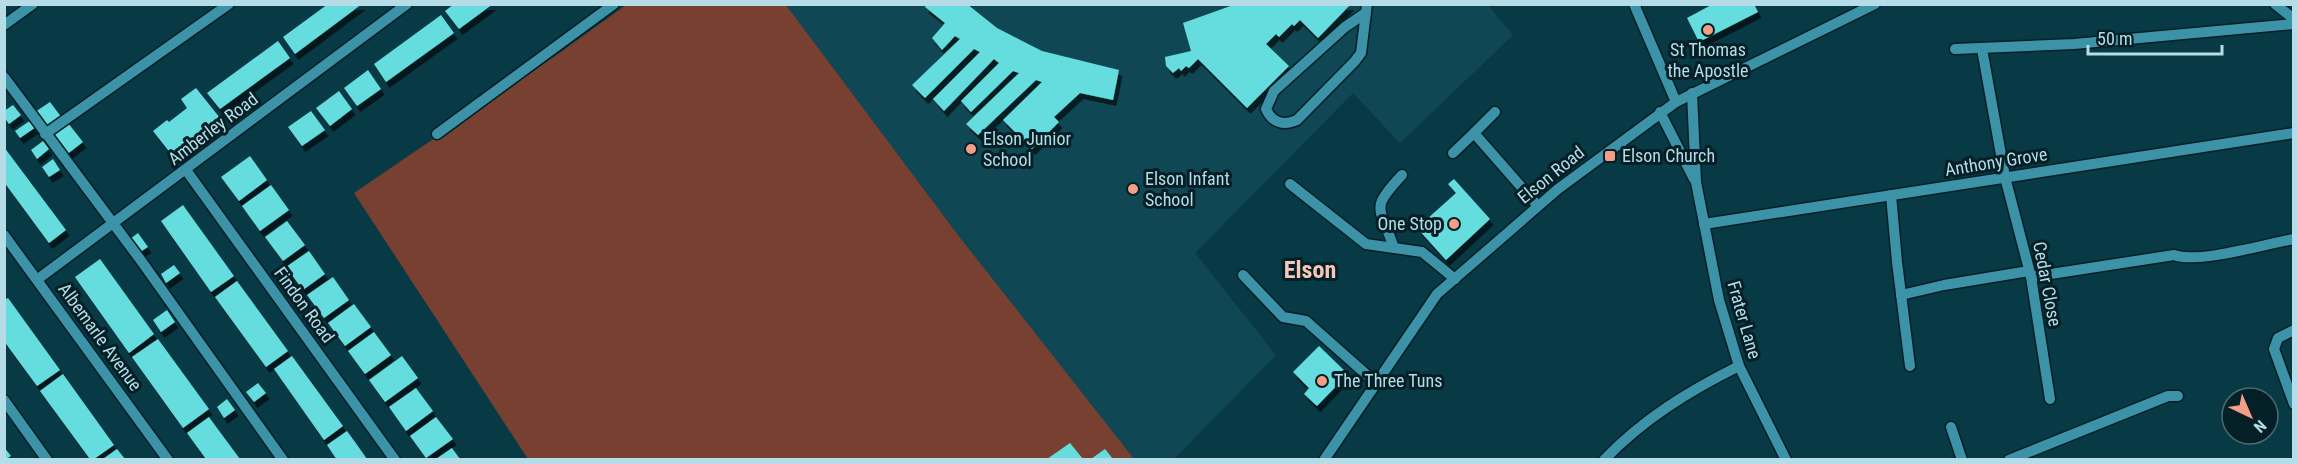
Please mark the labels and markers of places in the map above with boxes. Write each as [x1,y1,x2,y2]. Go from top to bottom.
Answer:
marker: St Thomas the Apostle [1701,23,1715,37]
place label: St Thomas the Apostle [1668,39,1748,81]
place label: Elson Junior School [983,128,1071,170]
marker: Elson Junior School [964,142,978,156]
place label: Elson Church [1622,145,1715,166]
marker: Elson Church [1603,149,1617,163]
place label: Elson Infant School [1145,168,1230,210]
marker: Elson Infant School [1126,182,1140,196]
place label: One Stop [1377,213,1442,234]
marker: One Stop [1447,217,1461,231]
place label: The Three Tuns [1334,370,1442,391]
marker: The Three Tuns [1315,374,1329,388]

